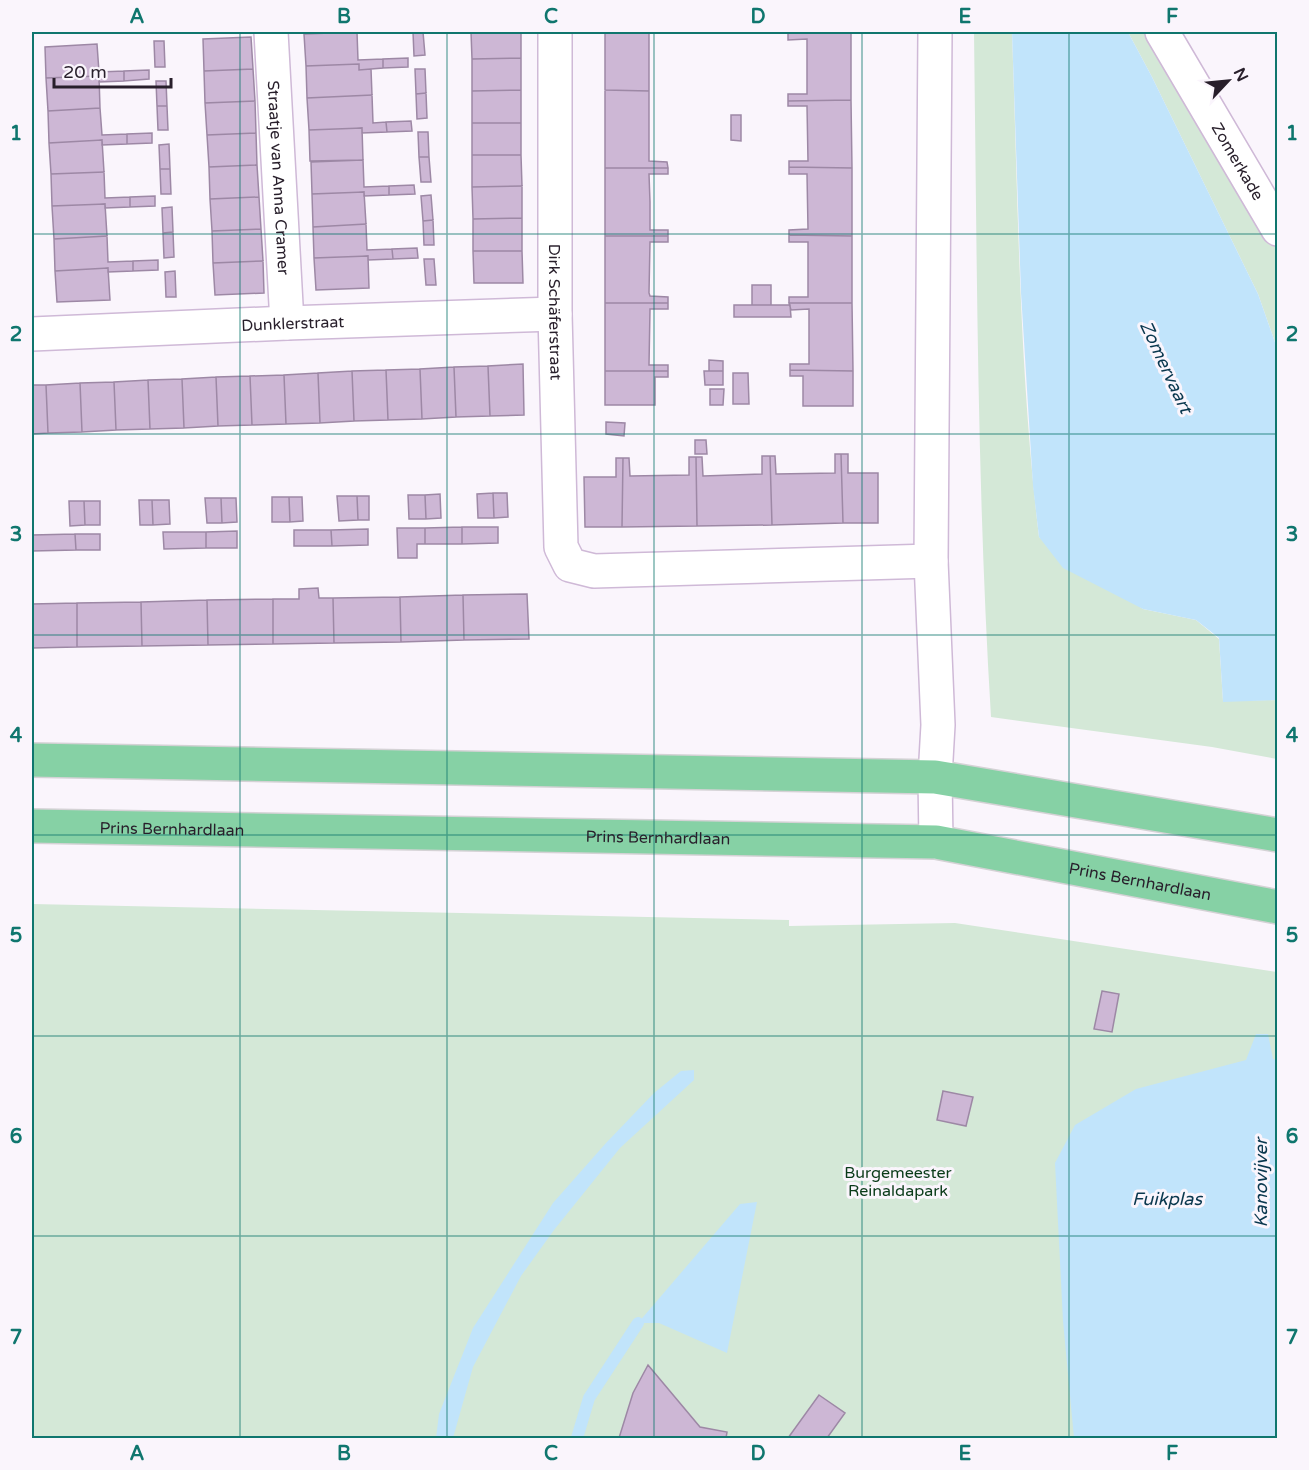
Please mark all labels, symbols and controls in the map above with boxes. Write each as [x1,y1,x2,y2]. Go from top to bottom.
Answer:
text: A [130,5,145,29]
text: B [337,5,351,29]
text: C [544,5,558,29]
text: D [750,5,766,29]
text: E [959,5,972,29]
text: F [1166,5,1178,29]
scale bar [54,51,171,89]
north arrow [1198,51,1258,111]
text: 20 m [63,61,107,83]
text: N [1229,65,1252,85]
street label: Straatje van Anna Cramer [263,80,293,277]
street label: Zomerkade [1207,119,1268,204]
text: 1 [10,122,22,146]
text: 1 [1286,122,1298,146]
street label: Dirk Schäferstraat [544,244,566,381]
street label: Dunklerstraat [241,312,345,336]
water label: Zomervaart [1135,317,1198,419]
text: 2 [10,323,22,347]
text: 2 [1286,323,1298,347]
text: 3 [10,523,22,547]
text: 3 [1286,523,1298,547]
text: 4 [10,724,23,748]
text: 4 [1286,724,1299,748]
street label: Prins Bernhardlaan [99,818,245,841]
street label: Prins Bernhardlaan [585,827,730,849]
street label: Prins Bernhardlaan [1067,858,1213,905]
text: 5 [10,924,22,948]
text: 5 [1286,924,1298,948]
text: 6 [10,1125,22,1149]
text: 6 [1286,1125,1298,1149]
water label: Kanovijver [1250,1136,1272,1228]
park label: Burgemeester Reinaldapark [844,1163,953,1201]
water label: Fuikplas [1132,1188,1203,1210]
text: 7 [10,1326,22,1350]
text: 7 [1286,1326,1298,1350]
text: A [130,1442,145,1466]
text: B [337,1442,351,1466]
text: C [544,1442,558,1466]
text: D [750,1442,766,1466]
text: E [959,1442,972,1466]
text: F [1166,1442,1178,1466]

